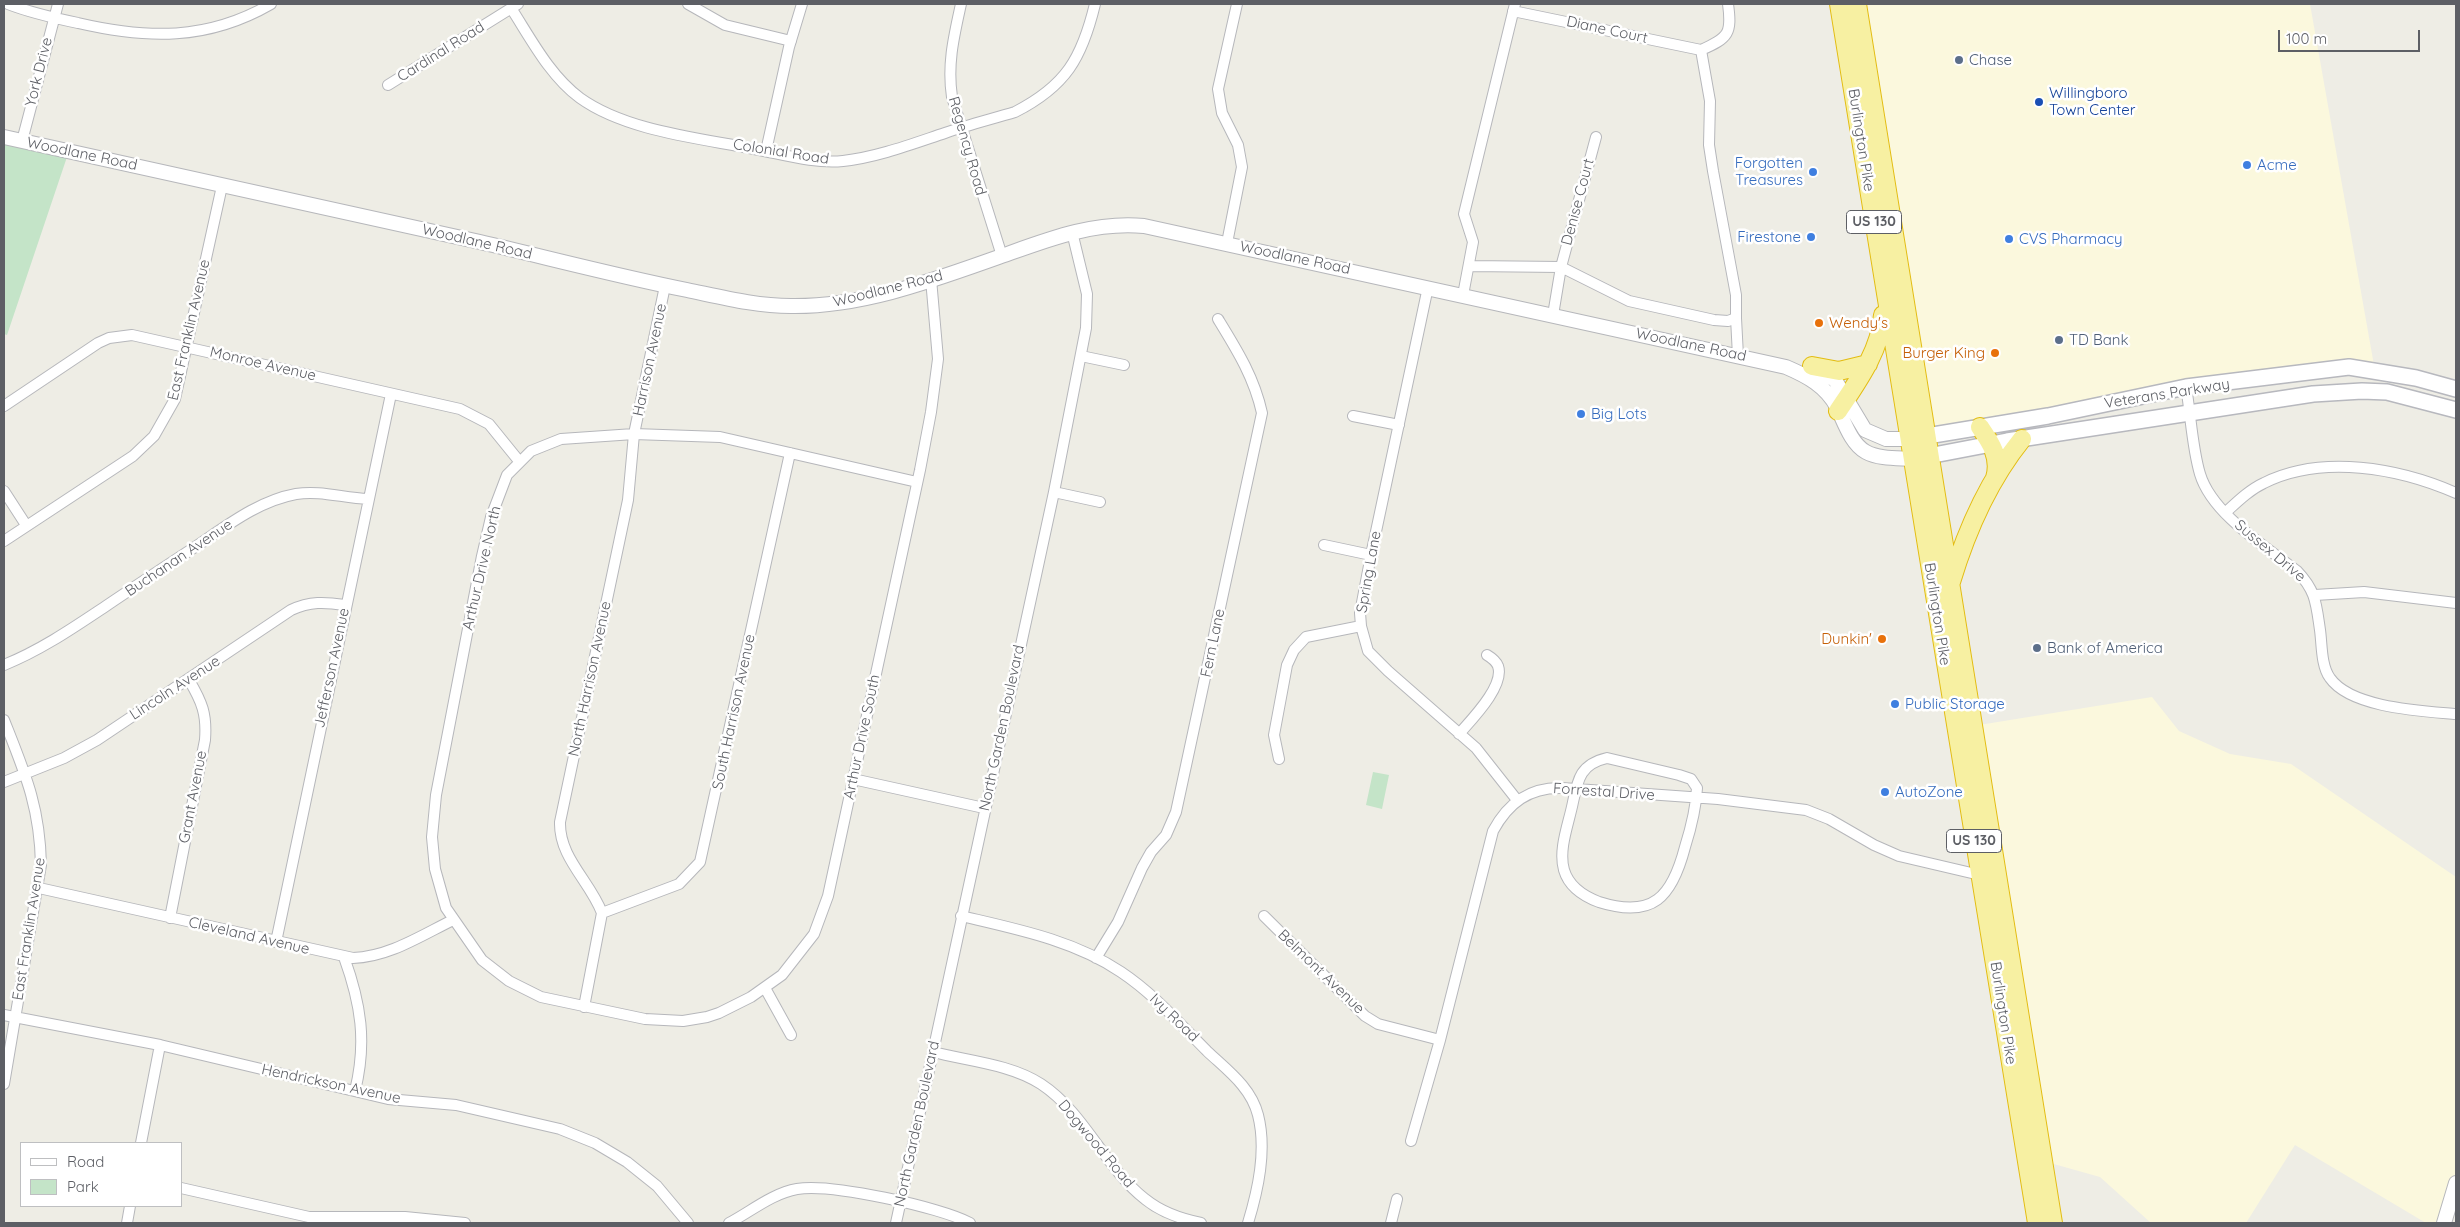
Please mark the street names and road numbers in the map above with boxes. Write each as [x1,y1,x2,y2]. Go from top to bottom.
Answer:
street label: Diane Court [1565,13,1649,47]
street label: Cardinal Road [394,18,488,86]
street label: York Drive [22,35,56,109]
street label: Burlington Pike [1844,87,1878,193]
street label: Regency Road [944,94,990,198]
street label: Woodlane Road [25,134,139,174]
street label: Colonial Road [732,136,830,168]
street label: Denise Court [1558,157,1598,247]
road number: US 130 [1846,210,1902,233]
street label: Woodlane Road [420,221,534,263]
street label: Woodlane Road [1238,238,1352,278]
street label: East Franklin Avenue [164,258,214,402]
street label: Woodlane Road [831,267,945,311]
street label: Harrison Avenue [629,302,671,418]
street label: Woodlane Road [1634,325,1748,365]
street label: Monroe Avenue [208,343,318,385]
street label: Veterans Parkway [2103,375,2231,413]
street label: Arthur Drive North [459,504,505,632]
street label: Buchanan Avenue [122,515,236,601]
street label: Sussex Drive [2231,516,2309,586]
street label: Spring Lane [1353,530,1385,614]
street label: Burlington Pike [1920,561,1954,667]
street label: North Harrison Avenue [565,600,615,758]
street label: Jefferson Avenue [310,606,354,730]
street label: Fern Lane [1197,607,1229,679]
street label: South Harrison Avenue [709,633,759,791]
street label: North Garden Boulevard [976,643,1028,813]
street label: Lincoln Avenue [126,652,224,724]
street label: Arthur Drive South [840,673,884,801]
street label: Grant Avenue [175,749,211,845]
street label: Forrestal Drive [1553,779,1655,805]
road number: US 130 [1946,829,2002,852]
street label: East Franklin Avenue [9,856,49,1002]
street label: Cleveland Avenue [187,913,311,959]
street label: Belmont Avenue [1274,926,1368,1018]
street label: Burlington Pike [1986,960,2020,1066]
street label: Ivy Road [1146,990,1202,1046]
street label: North Garden Boulevard [891,1039,943,1209]
street label: Hendrickson Avenue [260,1060,402,1108]
street label: Dogwood Road [1054,1096,1138,1192]

